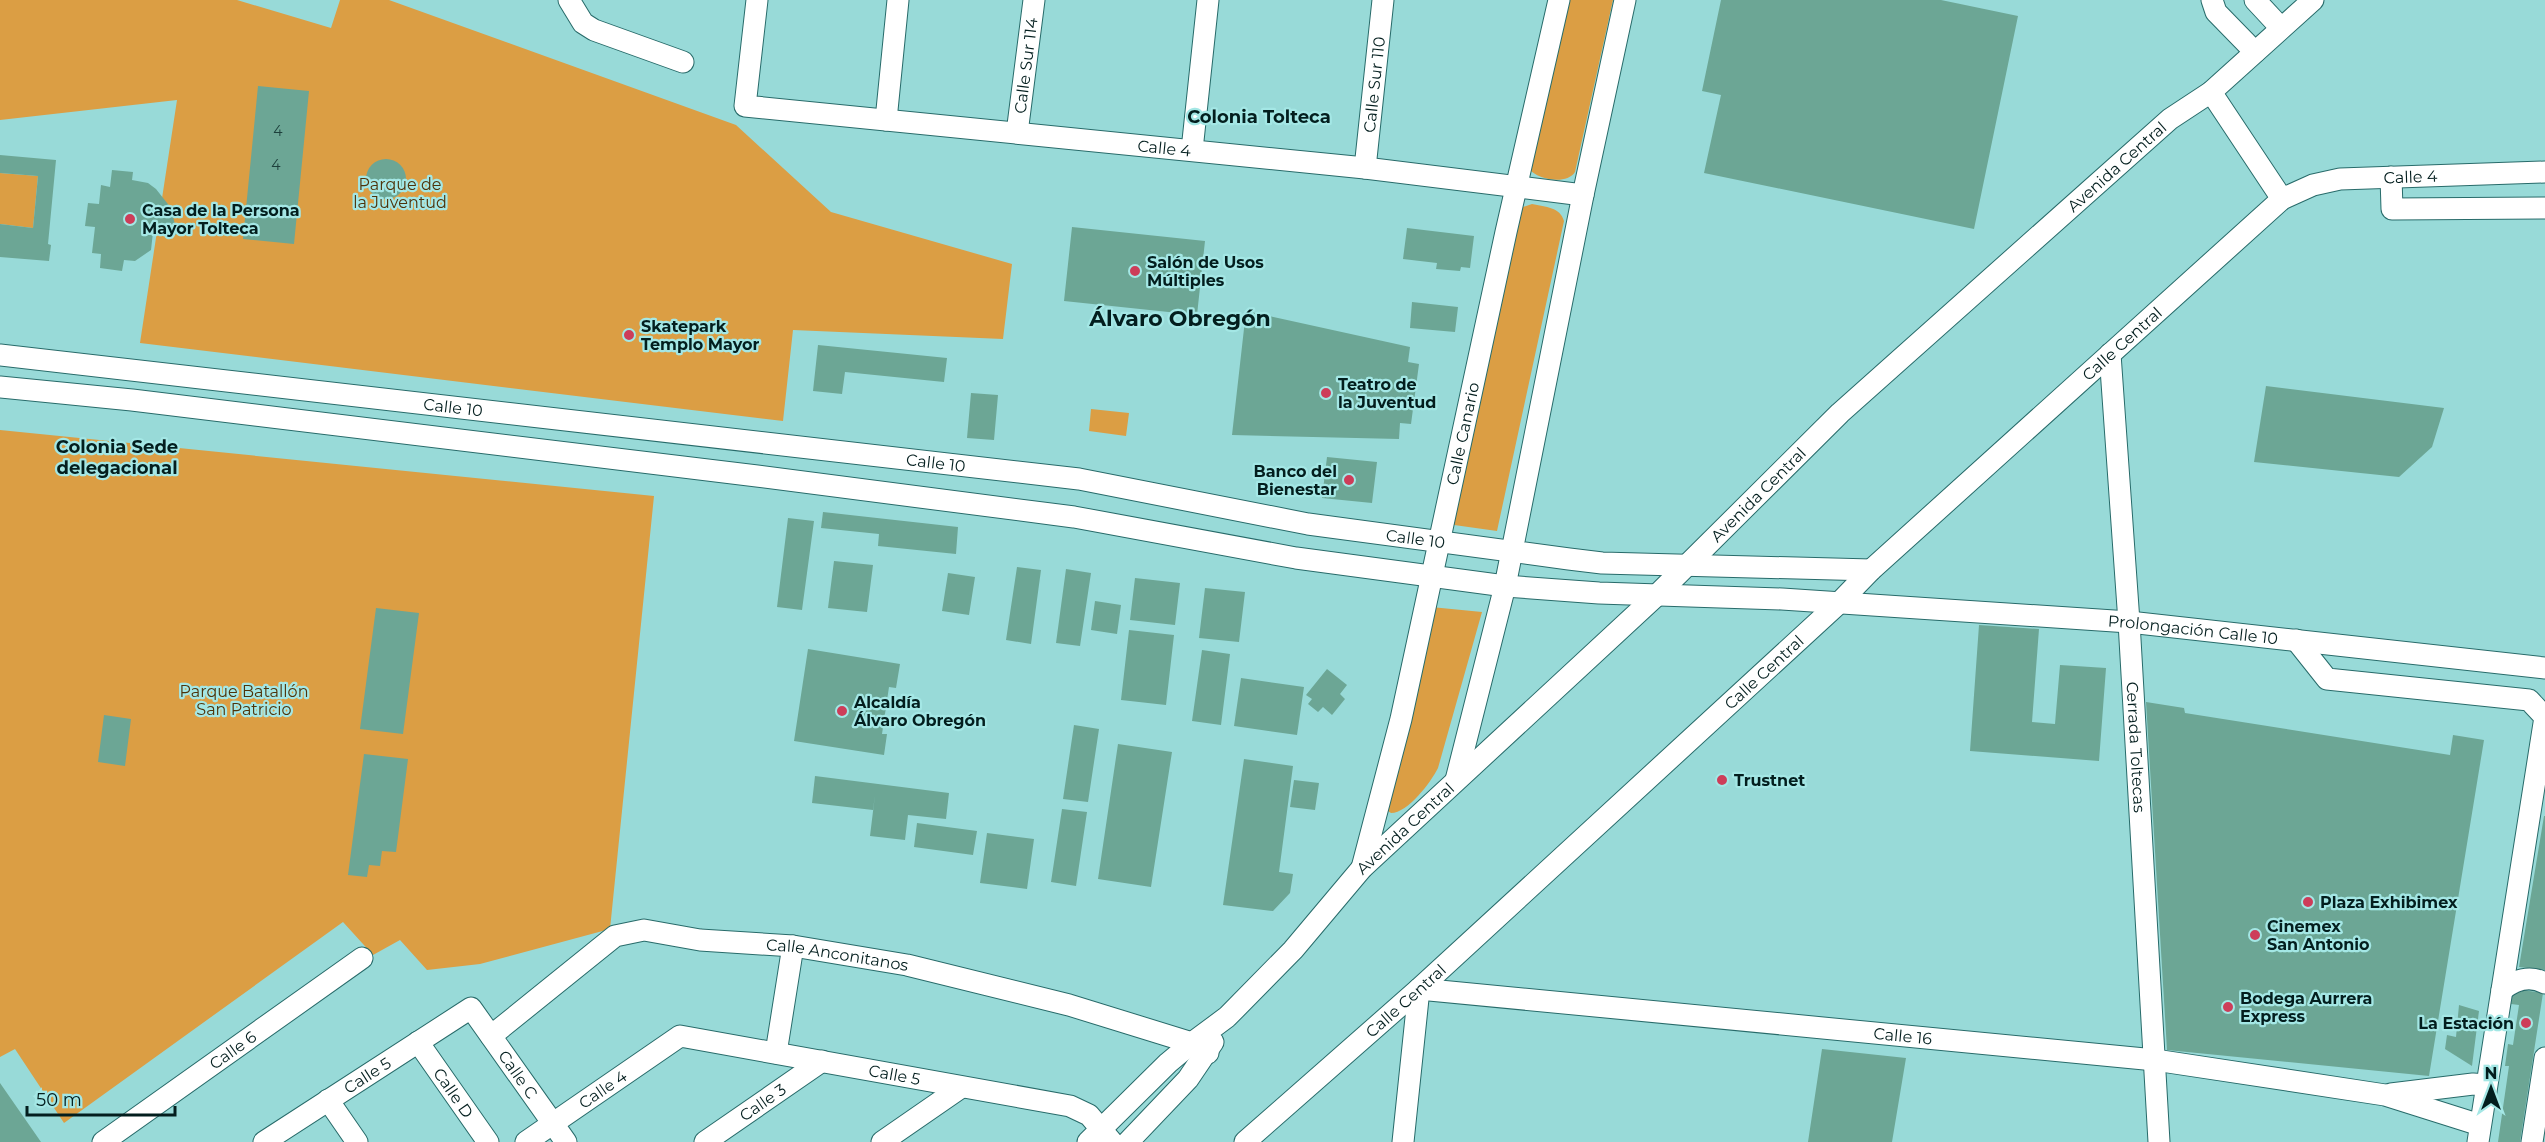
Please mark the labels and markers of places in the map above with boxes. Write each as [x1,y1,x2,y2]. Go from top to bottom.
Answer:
place label: Casa de la Persona Mayor Tolteca [142,201,300,238]
marker: Casa de la Persona Mayor Tolteca [123,212,137,226]
place label: Salón de Usos Múltiples [1147,253,1264,290]
marker: Salón de Usos Múltiples [1128,264,1142,278]
place label: Skatepark Templo Mayor [641,317,760,354]
marker: Skatepark Templo Mayor [622,328,636,342]
place label: Teatro de la Juventud [1338,375,1436,412]
marker: Teatro de la Juventud [1319,386,1333,400]
place label: Banco del Bienestar [1253,462,1337,499]
marker: Banco del Bienestar [1342,473,1356,487]
place label: Alcaldía Álvaro Obregón [853,693,986,730]
marker: Alcaldía Álvaro Obregón [835,704,849,718]
place label: Trustnet [1734,771,1805,790]
marker: Trustnet [1715,773,1729,787]
place label: Plaza Exhibimex [2320,893,2458,912]
marker: Plaza Exhibimex [2301,895,2315,909]
place label: Cinemex San Antonio [2267,917,2370,954]
marker: Cinemex San Antonio [2248,928,2262,942]
place label: Bodega Aurrera Express [2240,989,2372,1026]
marker: Bodega Aurrera Express [2221,1000,2235,1014]
place label: La Estación [2418,1014,2514,1033]
marker: La Estación [2519,1016,2533,1030]

